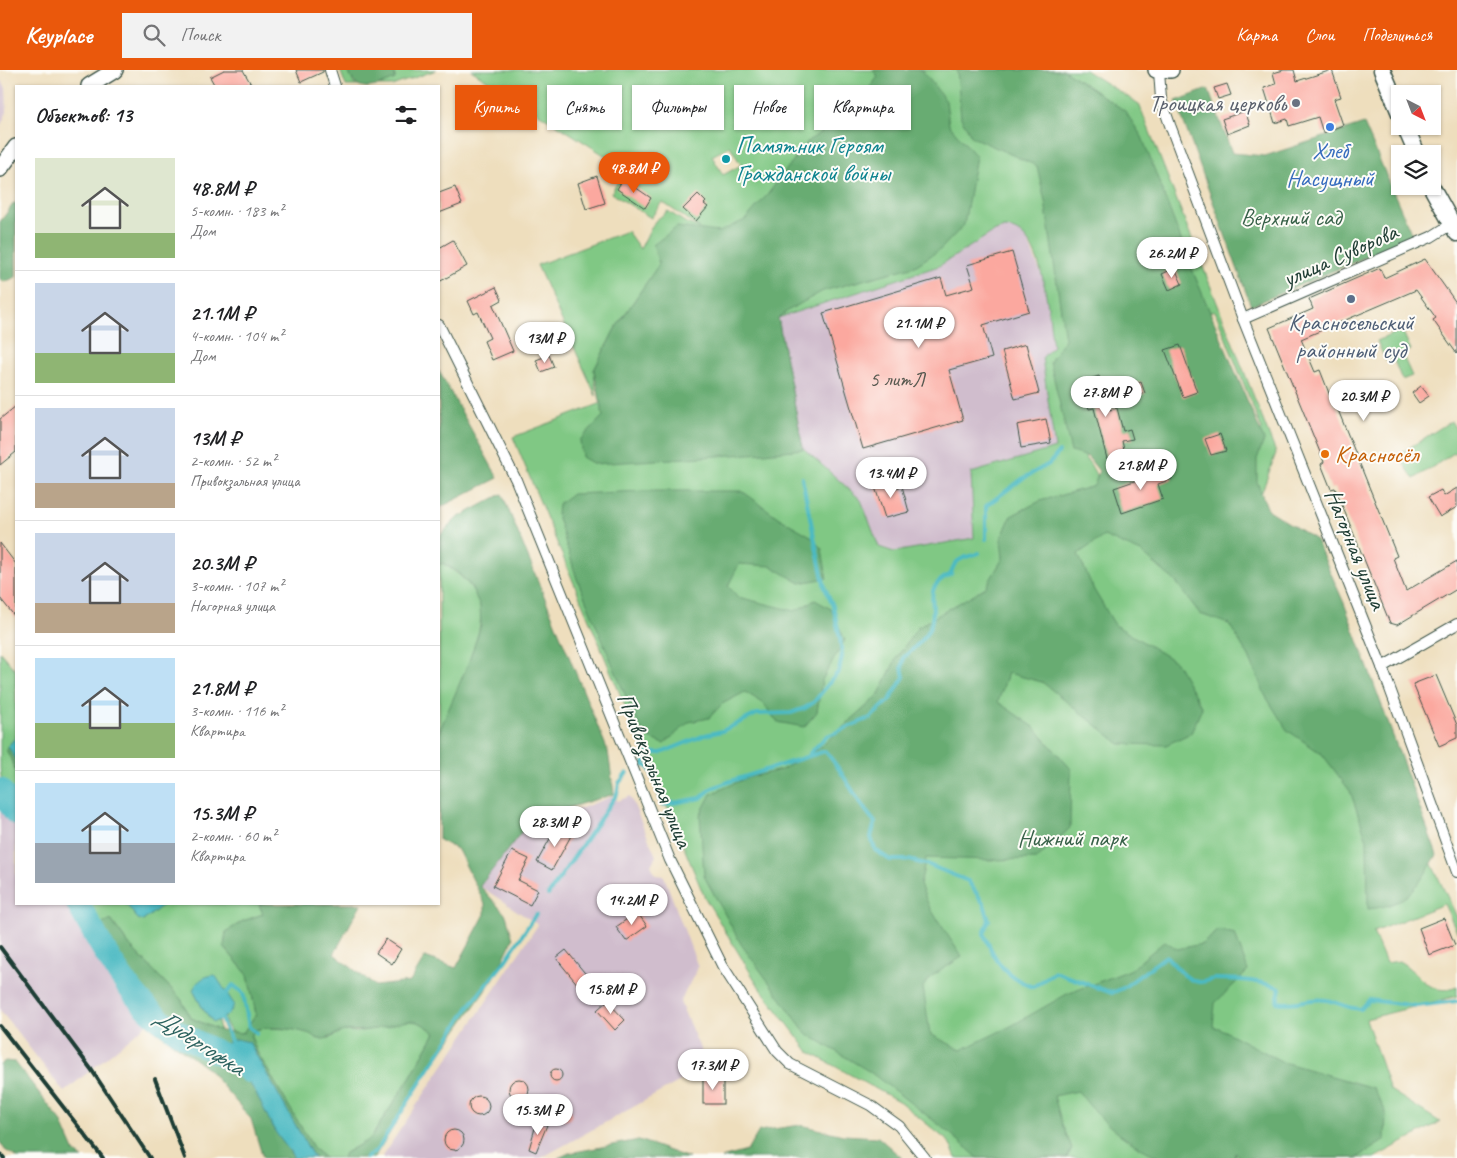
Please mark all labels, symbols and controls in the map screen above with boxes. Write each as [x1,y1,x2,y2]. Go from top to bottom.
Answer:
search box [122,13,472,58]
text: Keyplace [25,20,92,50]
icon: search [140,21,168,49]
text: Поиск [180,23,220,47]
text: Карта [1236,24,1277,46]
text: Слои [1305,24,1334,46]
text: Поделиться [1362,24,1432,46]
chip: Купить [455,85,537,130]
chip: Снять [547,85,622,130]
chip: Фильтры [632,85,724,130]
chip: Новое [734,85,804,130]
chip: Квартира [814,85,911,130]
north arrow [1391,85,1441,135]
map controls [1391,85,1441,195]
place label: Троицкая церковь [1149,88,1288,118]
marker: Троицкая церковь [1290,97,1302,109]
icon: filters [392,101,420,129]
text: Объектов: 13 [35,102,132,128]
marker: Хлеб Насущный [1324,121,1336,133]
place label: Памятник Героям Гражданской войны [736,130,893,188]
place label: Хлеб Насущный [1286,135,1376,193]
button: layers [1391,145,1441,195]
pin: 48.8M ₽ [588,152,680,194]
marker: Памятник Героям Гражданской войны [720,153,732,165]
text: 48.8M ₽ [610,158,658,178]
text: 48.8M ₽ [190,175,254,201]
icon: home [75,178,135,238]
text: 5-комн. · 183 m² [190,201,283,221]
park label: Верхний сад [1241,202,1344,232]
street label: улица Суворова [1276,216,1403,294]
text: Дом [190,221,216,241]
pin: 26.2M ₽ [1126,236,1218,279]
text: 26.2M ₽ [1148,243,1196,263]
marker: Красносельский районный суд [1345,293,1357,305]
text: 21.1M ₽ [190,300,254,326]
icon: home [75,303,135,363]
pin: 21.1M ₽ [873,306,965,349]
place label: Красносельский районный суд [1288,307,1416,365]
text: 21.1M ₽ [895,313,943,333]
pin: 13M ₽ [510,322,580,364]
text: 4-комн. · 104 m² [190,326,283,346]
text: 13M ₽ [526,328,564,348]
text: Дом [190,346,216,366]
house number: 5 литЛ [869,366,927,392]
pin: 27.8M ₽ [1060,376,1152,418]
pin: 20.3M ₽ [1318,380,1410,422]
text: 27.8M ₽ [1082,382,1130,402]
text: 20.3M ₽ [1340,386,1388,406]
text: 13M ₽ [190,425,240,451]
icon: home [75,428,135,488]
place label: Красносёл [1335,439,1420,469]
pin: 21.8M ₽ [1095,448,1187,491]
marker: Красносёл [1319,448,1331,460]
text: 2-комн. · 52 m² [190,451,276,471]
text: 21.8M ₽ [1117,455,1165,475]
pin: 13.4M ₽ [845,456,937,499]
text: 13.4M ₽ [867,463,915,483]
text: Привокзальная улица [190,471,300,491]
street label: Нагорная улица [1318,484,1394,615]
text: 20.3M ₽ [190,550,254,576]
icon: home [75,553,135,613]
text: 3-комн. · 107 m² [190,576,283,596]
text: Нагорная улица [190,596,275,616]
text: 21.8M ₽ [190,675,254,701]
icon: home [75,678,135,738]
street label: Привокзальная улица [609,688,700,853]
text: 3-комн. · 116 m² [190,701,283,721]
text: Квартира [190,721,245,741]
text: 15.3M ₽ [190,800,253,826]
icon: home [75,803,135,863]
pin: 28.3M ₽ [509,806,601,848]
text: 28.3M ₽ [531,812,579,832]
park label: Нижний парк [1017,823,1129,853]
text: 2-комн. · 60 m² [190,826,276,846]
text: Квартира [190,846,245,866]
pin: 14.2M ₽ [586,884,678,926]
text: 14.2M ₽ [608,890,656,910]
pin: 15.8M ₽ [565,972,657,1015]
text: 15.8M ₽ [587,979,635,999]
water label: Дудергофка [147,1000,252,1084]
pin: 17.3M ₽ [667,1048,759,1091]
text: 17.3M ₽ [689,1055,737,1075]
pin: 15.3M ₽ [492,1094,584,1136]
text: 15.3M ₽ [514,1100,562,1120]

